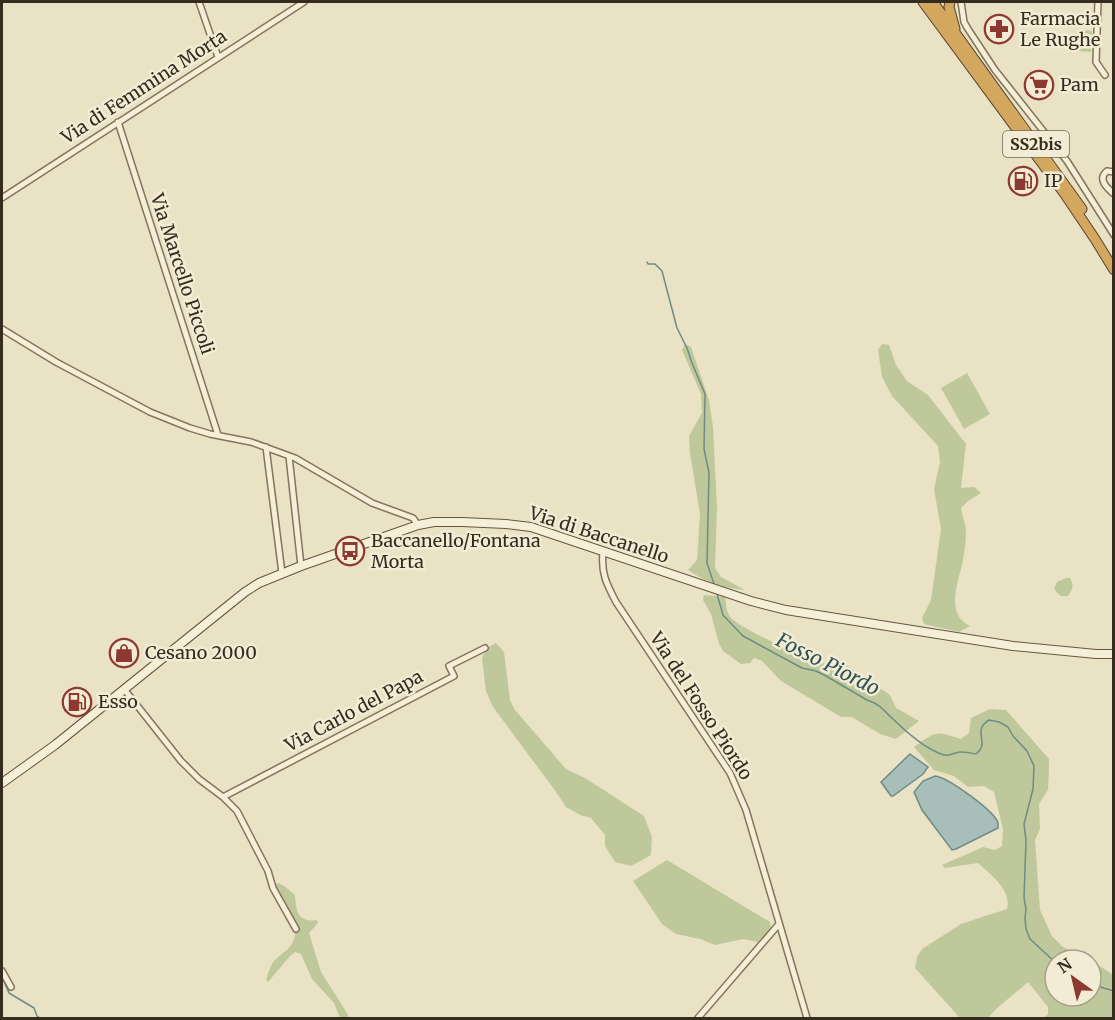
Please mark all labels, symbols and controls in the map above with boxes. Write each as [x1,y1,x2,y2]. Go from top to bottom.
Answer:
place label: Farmacia Le Rughe [1020,7,1100,51]
pharmacy icon: Farmacia Le Rughe [983,13,1015,45]
street label: Via di Femmina Morta [56,24,231,149]
supermarket icon: Pam [1023,69,1055,101]
place label: Pam [1060,73,1099,96]
road number: SS2bis [1003,131,1069,157]
fuel station icon: IP [1007,165,1039,197]
place label: IP [1044,169,1063,192]
street label: Via Marcello Piccoli [145,190,219,357]
street label: Via di Baccanello [526,501,672,568]
place label: Baccanello/Fontana Morta [371,529,541,573]
bus stop icon: Baccanello/Fontana Morta [334,535,366,567]
water label: Fosso Piordo [771,626,884,700]
street label: Via del Fosso Piordo [644,627,758,784]
shop icon: Cesano 2000 [108,637,140,669]
place label: Cesano 2000 [145,641,257,664]
street label: Via Carlo del Papa [280,664,427,757]
fuel station icon: Esso [61,686,93,718]
place label: Esso [98,690,138,713]
north arrow [1043,948,1103,1008]
text: N [1054,954,1076,977]

